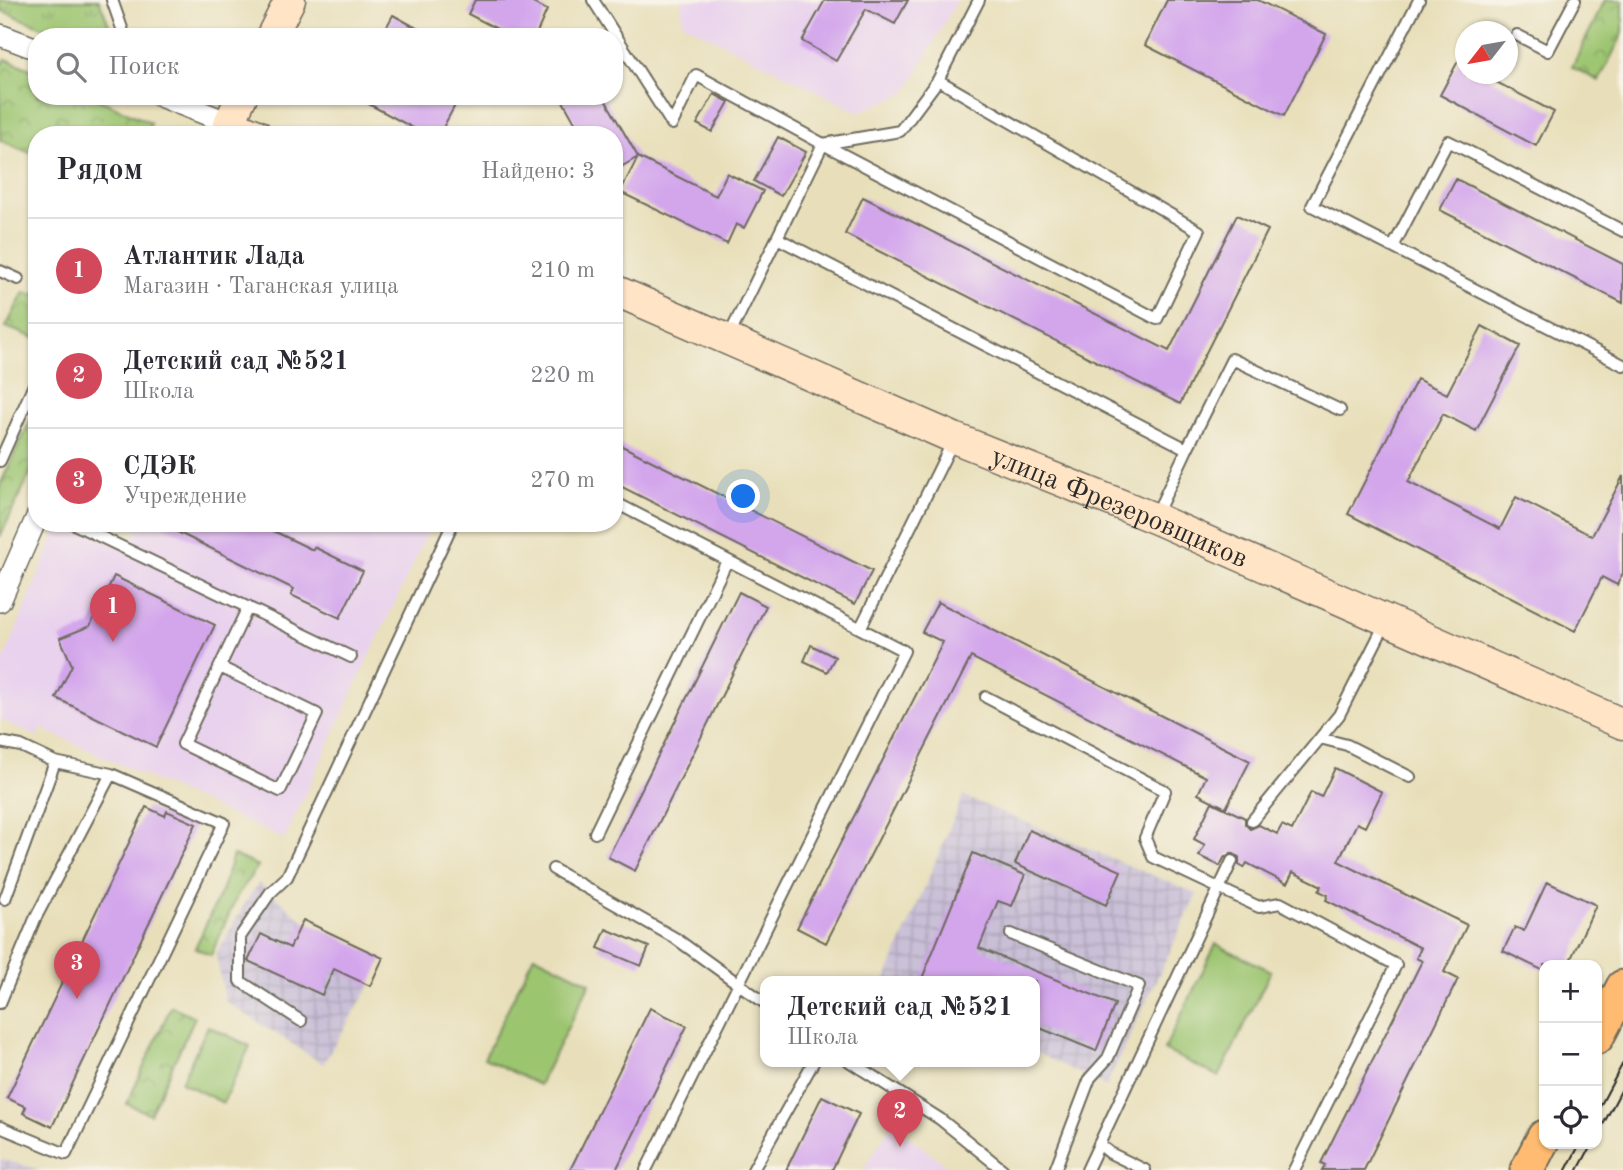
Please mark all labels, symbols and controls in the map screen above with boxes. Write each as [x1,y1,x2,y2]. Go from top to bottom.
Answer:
north arrow [1455,21,1518,84]
search box [28,28,623,105]
icon: search [52,48,90,86]
text: Поиск [108,54,180,80]
text: Рядом [56,156,143,186]
text: Найдено: 3 [481,160,595,183]
text: Атлантик Лада [123,244,305,270]
text: 1 [72,259,86,282]
text: 210 m [530,259,595,282]
text: Магазин · Таганская улица [123,275,399,298]
text: Детский сад №521 [123,349,349,375]
text: 2 [72,364,86,387]
text: 220 m [530,364,595,387]
text: Школа [123,380,194,403]
street label: улица Фрезеровщиков [986,443,1251,574]
text: СДЭК [123,454,196,480]
text: 3 [72,469,86,492]
text: 270 m [530,469,595,492]
your location [726,479,760,513]
text: Учреждение [123,485,247,508]
pin: 1 [90,584,136,642]
pin: 3 [54,941,100,999]
map controls [1539,960,1602,1149]
button: + [1539,960,1602,1023]
popup [760,976,1040,1067]
text: Детский сад №521 [787,995,1013,1021]
button: − [1539,1023,1602,1086]
text: Школа [787,1026,858,1049]
button: locate [1539,1086,1602,1149]
pin: 2 [877,1089,923,1147]

